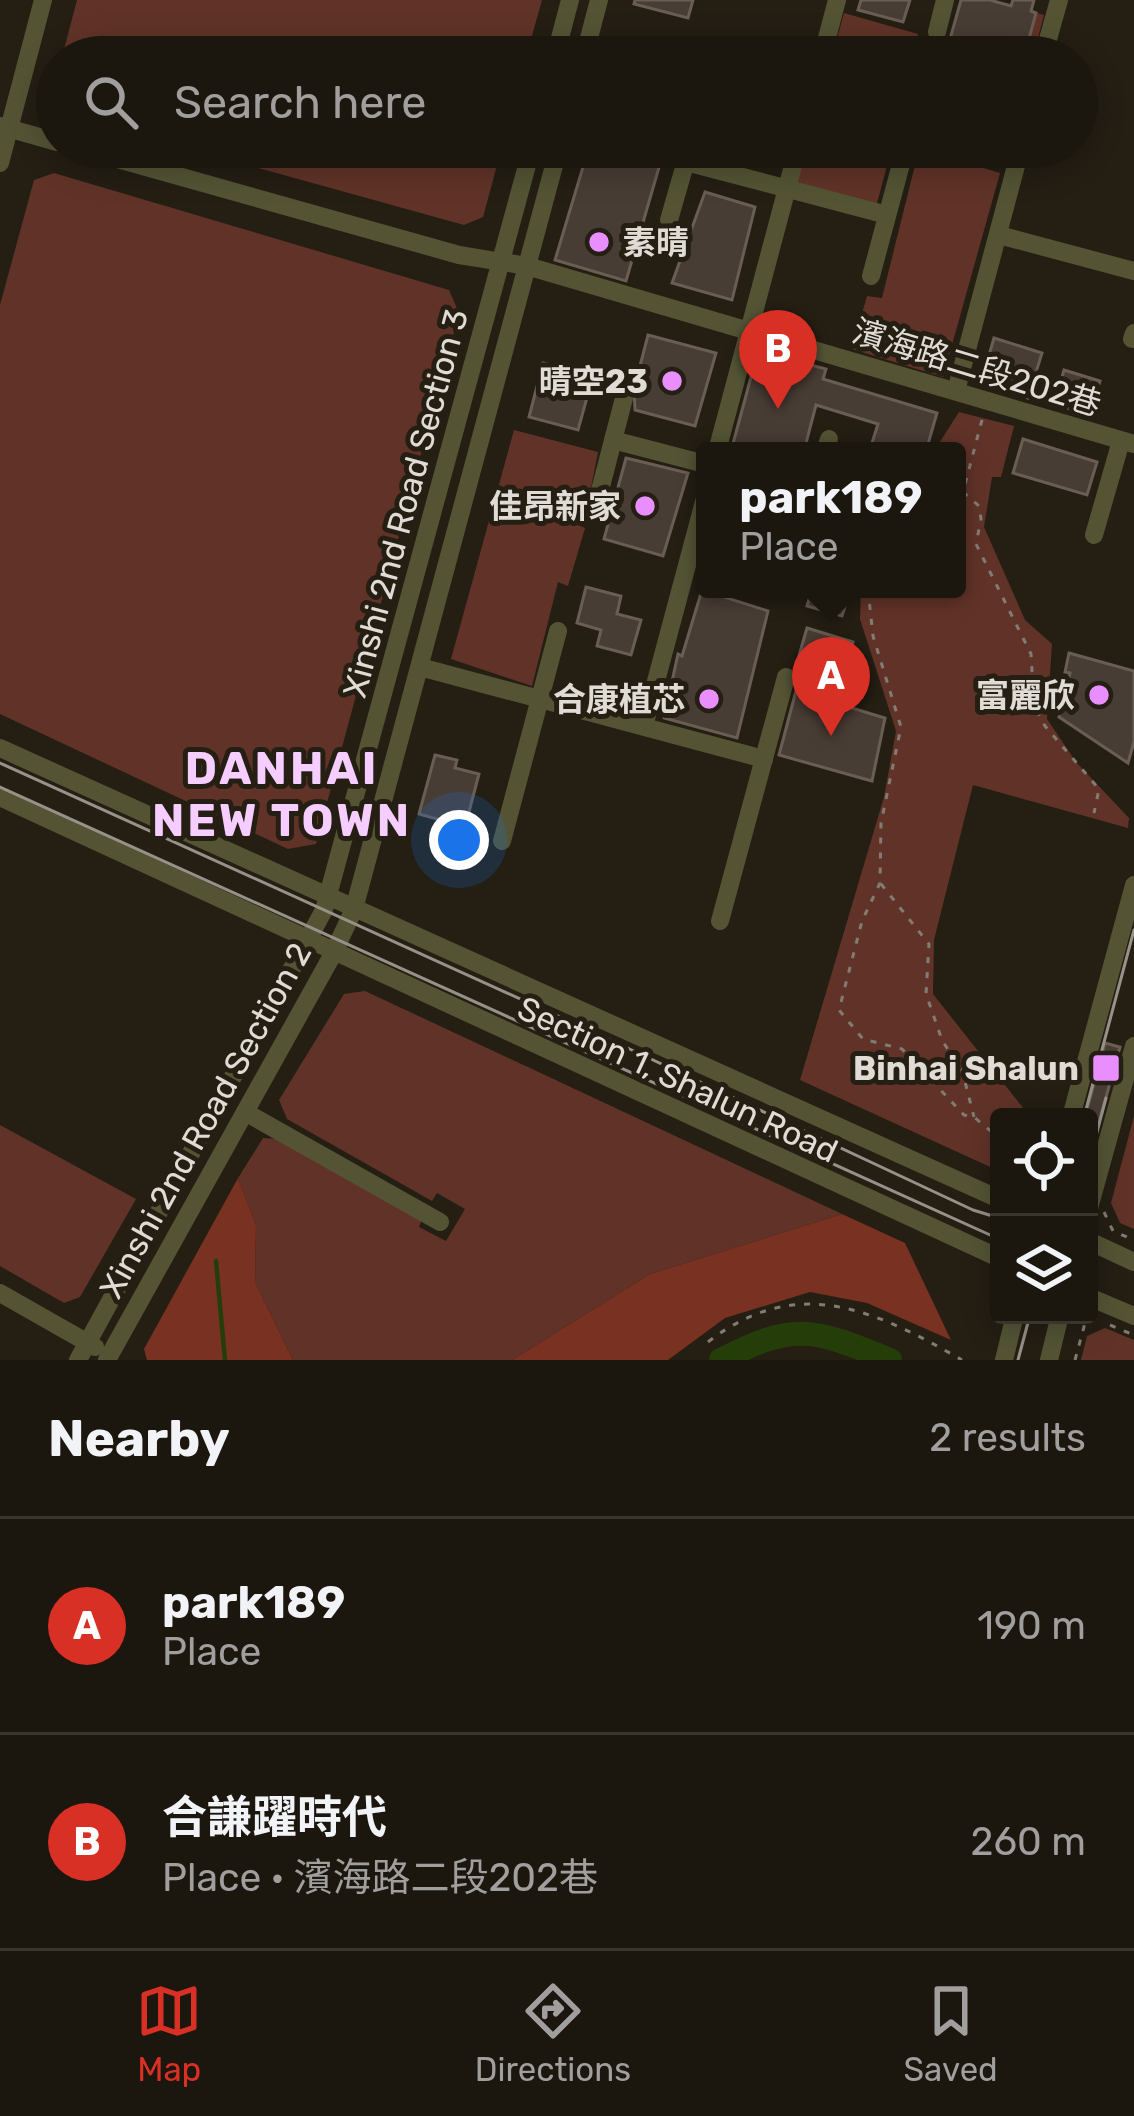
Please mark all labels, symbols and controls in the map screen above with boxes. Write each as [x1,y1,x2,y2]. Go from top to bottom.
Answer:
search box [36,36,1098,168]
icon: search [78,69,144,135]
text: Search here [174,76,426,129]
place label: 素晴 [623,223,689,262]
marker: 素晴 [586,229,612,255]
street label: Xinshi 2nd Road Section 3 [335,305,476,701]
pin: B [739,310,817,409]
street label: 濱海路二段202巷 [848,311,1106,424]
place label: 晴空23 [539,362,648,401]
marker: 晴空23 [659,368,685,394]
popup [696,442,966,598]
text: park189 [739,471,923,524]
place label: 佳昂新家 [489,487,621,526]
marker: 佳昂新家 [632,493,658,519]
text: Place [739,524,839,570]
pin: A [792,637,870,736]
place label: 富麗欣 [976,676,1075,715]
place label: 合康植芯 [553,680,685,719]
marker: 富麗欣 [1086,682,1112,708]
marker: 合康植芯 [696,686,722,712]
district label: DANHAI NEW TOWN [152,742,412,847]
your location [429,810,489,870]
street label: Xinshi 2nd Road Section 2 [91,936,319,1305]
street label: Section 1, Shalun Road [512,988,844,1171]
place label: Binhai Shalun [853,1049,1079,1088]
marker: Binhai Shalun [1090,1052,1122,1084]
map controls [990,1108,1098,1324]
button: locate [990,1108,1098,1216]
button: layers [990,1216,1098,1324]
text: Nearby [48,1408,230,1469]
text: 2 results [929,1415,1086,1461]
text: park189 [162,1576,345,1629]
text: A [73,1603,101,1649]
text: 190 m [977,1603,1086,1649]
text: Place [162,1629,261,1675]
text: 合謙躍時代 [162,1791,387,1844]
text: B [73,1819,101,1865]
text: 260 m [971,1819,1086,1865]
text: Place · 濱海路二段202巷 [162,1855,598,1901]
tab: Map [136,1978,202,2089]
tab: Directions [475,1978,631,2089]
tab: Saved [904,1978,998,2089]

